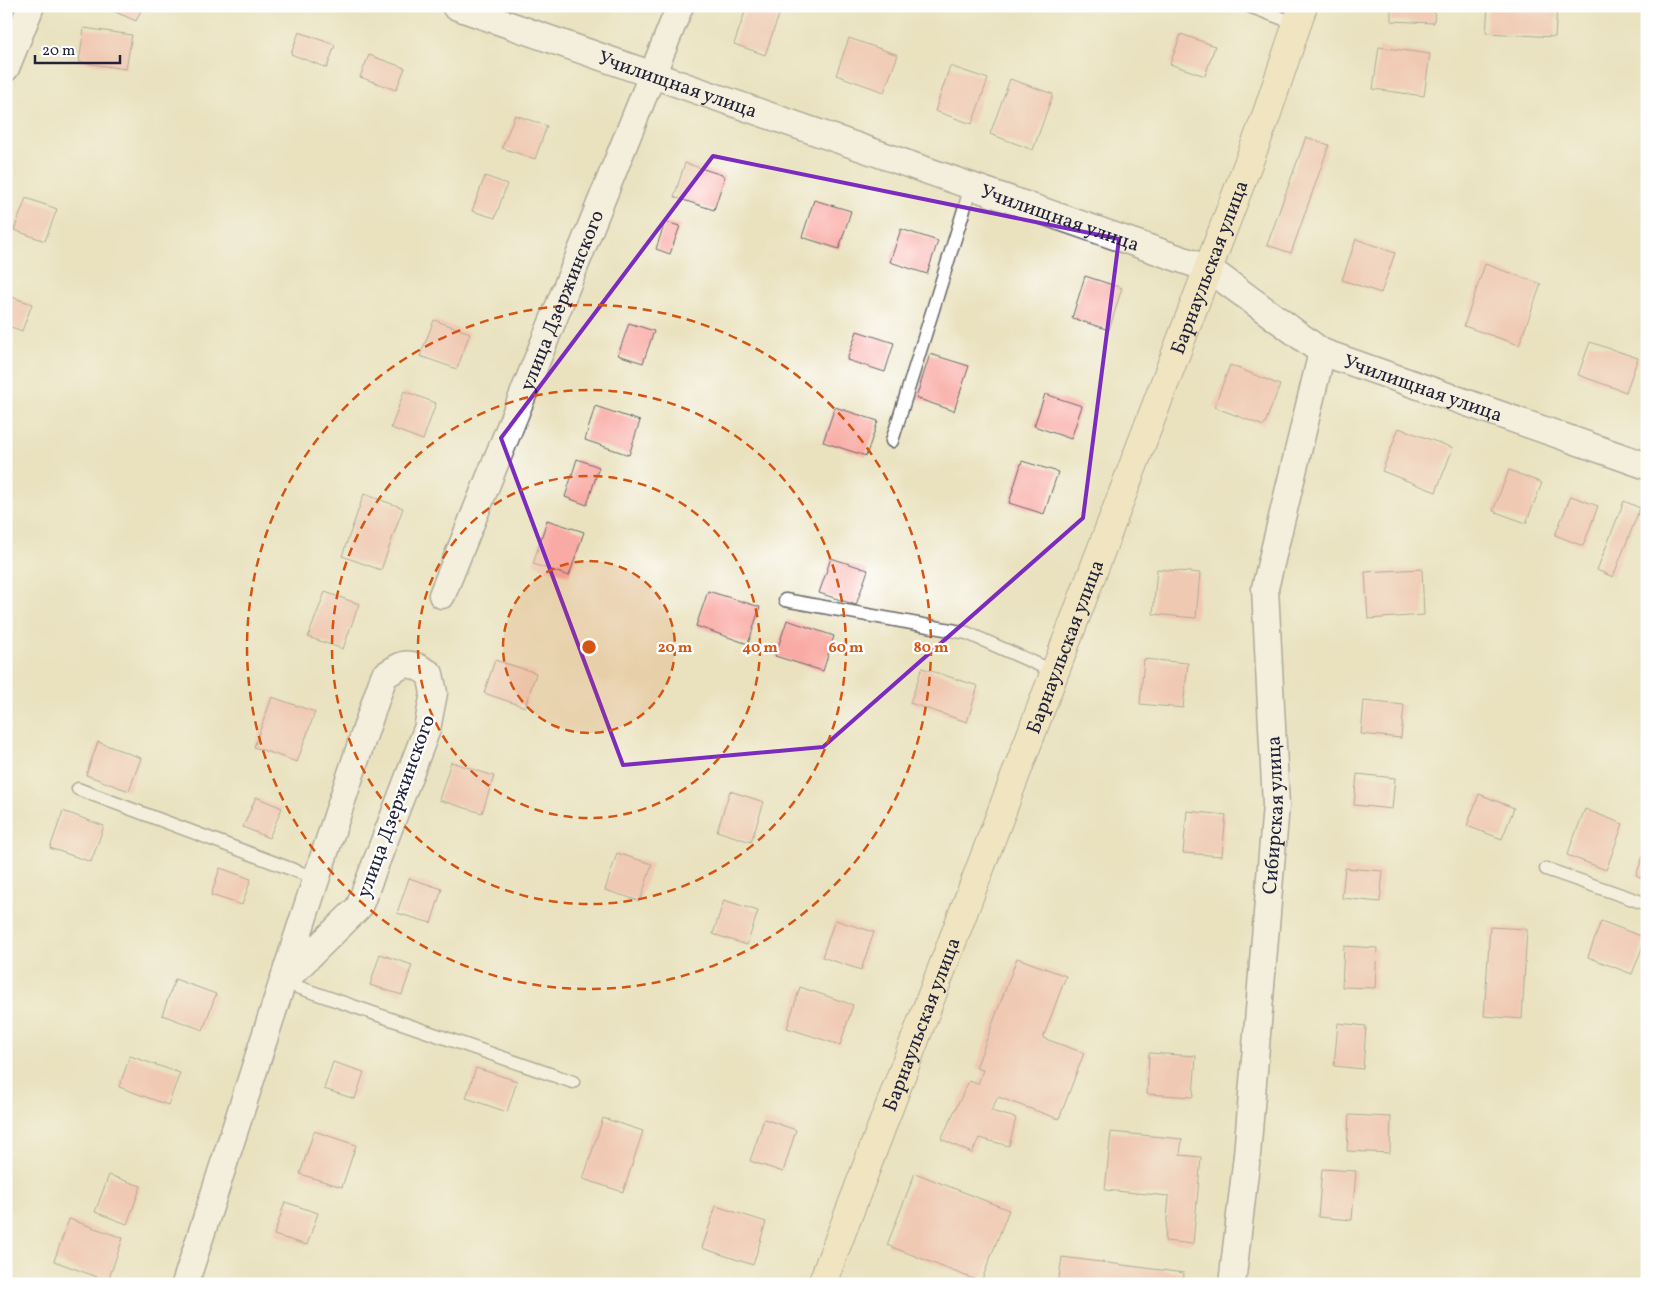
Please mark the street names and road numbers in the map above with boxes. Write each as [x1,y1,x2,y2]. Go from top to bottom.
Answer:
street label: Училищная улица [594,45,761,126]
street label: Барнаульская улица [1165,177,1256,359]
street label: Училищная улица [976,178,1143,260]
street label: улица Дзержинского [514,206,612,396]
street label: Училищная улица [1339,349,1506,430]
street label: Барнаульская улица [1020,556,1112,738]
street label: улица Дзержинского [351,711,443,902]
street label: Сибирская улица [1257,735,1292,895]
street label: Барнаульская улица [877,934,969,1116]

